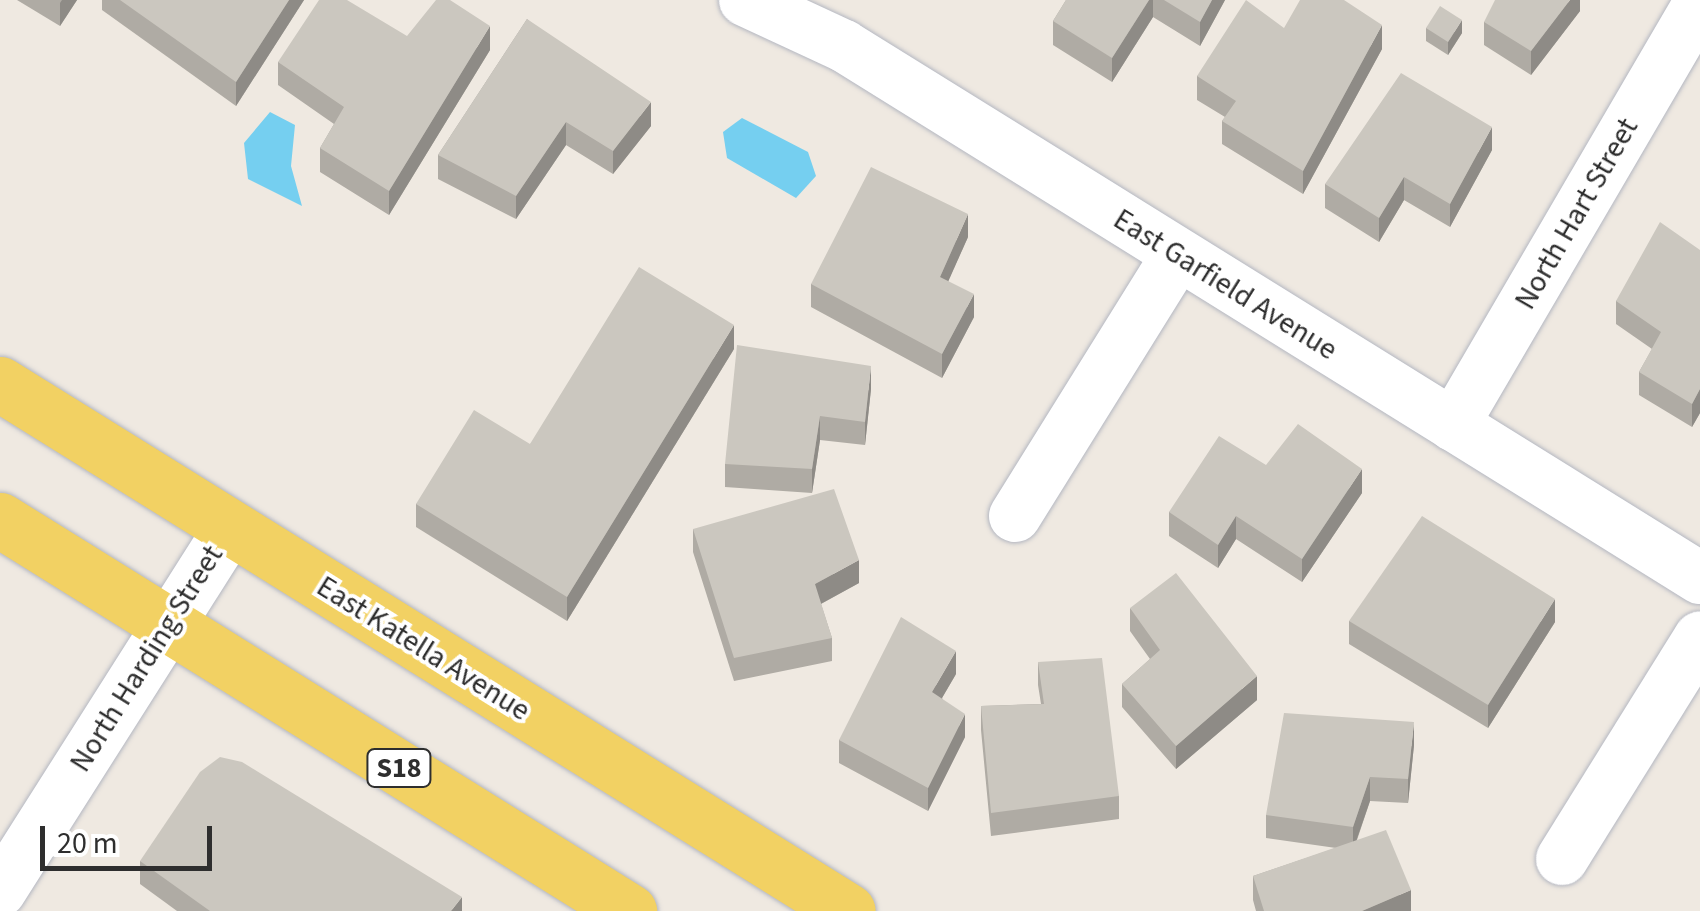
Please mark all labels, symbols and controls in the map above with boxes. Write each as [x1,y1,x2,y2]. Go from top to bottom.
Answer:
street label: North Hart Street [1508,112,1646,316]
street label: East Garfield Avenue [1107,202,1343,368]
street label: North Harding Street [63,539,231,779]
street label: East Katella Avenue [310,569,536,729]
road number: S18 [364,745,434,791]
scale bar [45,806,218,868]
text: 20 m [57,822,118,865]

